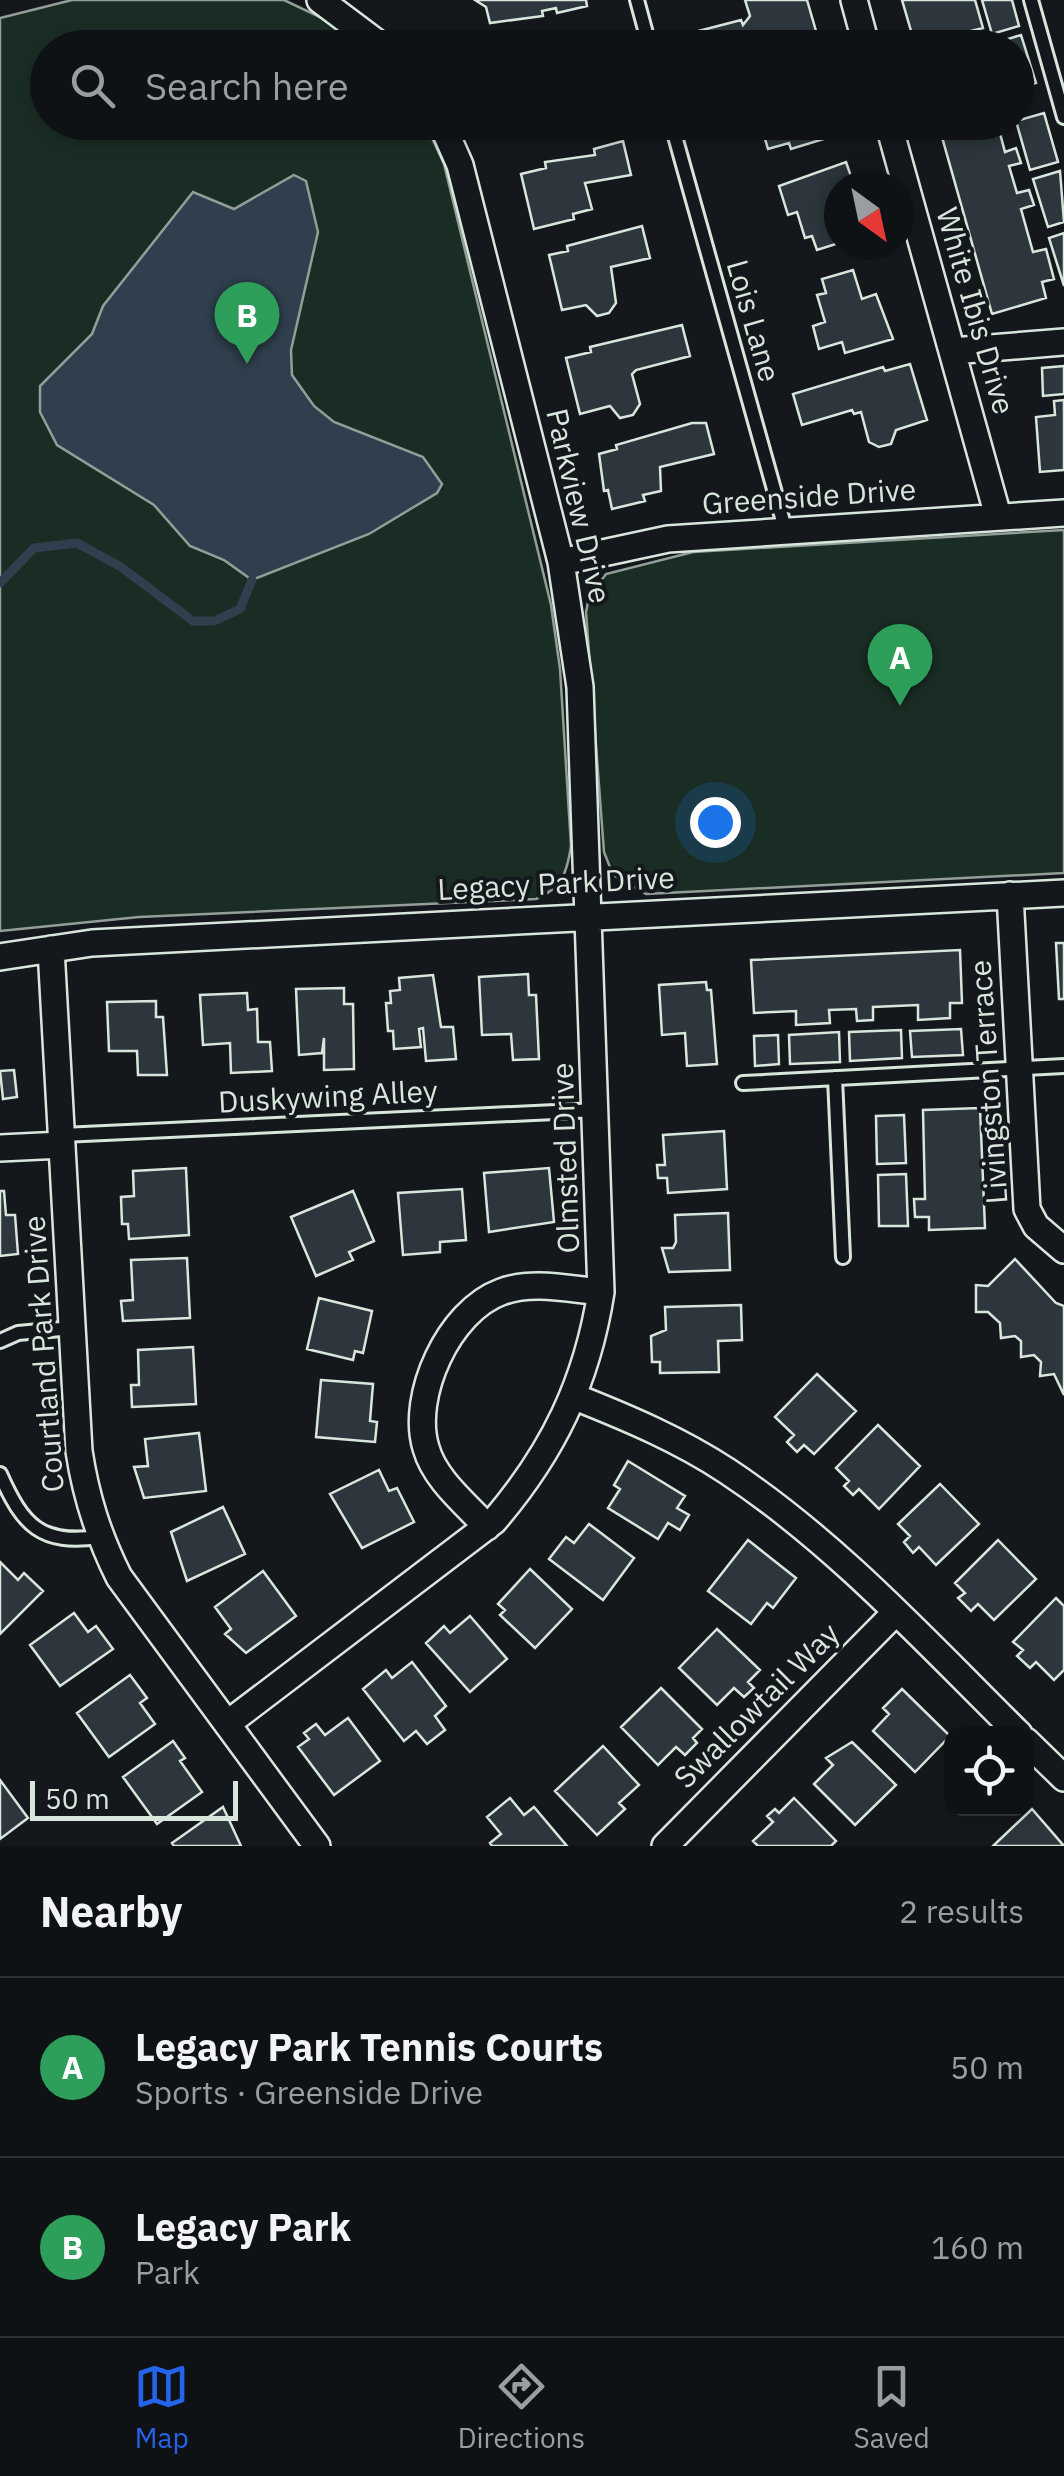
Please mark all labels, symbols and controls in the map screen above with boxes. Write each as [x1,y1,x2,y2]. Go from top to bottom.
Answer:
search box [30,30,1034,140]
icon: search [65,58,120,113]
text: Search here [145,61,349,110]
north arrow [824,170,914,260]
street label: White Ibis Drive [928,203,1025,419]
street label: Lois Lane [718,255,790,386]
pin: B [214,282,280,364]
street label: Parkview Drive [538,405,621,607]
street label: Greenside Drive [701,469,917,522]
pin: A [868,624,932,706]
your location [690,797,741,848]
street label: Legacy Park Drive [436,857,676,908]
street label: Livingston Terrace [960,959,1015,1205]
street label: Olmsted Drive [542,1062,587,1254]
street label: Duskywing Alley [217,1070,439,1121]
street label: Courtland Park Drive [13,1214,72,1494]
street label: Swallowtail Way [665,1614,847,1796]
map controls [944,1726,1034,1816]
button: locate [944,1726,1034,1816]
scale bar [30,1776,238,1820]
text: 50 m [45,1780,110,1817]
text: Nearby [40,1884,182,1939]
text: 2 results [899,1890,1024,1932]
text: Legacy Park Tennis Courts [135,2022,603,2071]
text: A [62,2046,83,2088]
text: 50 m [950,2046,1024,2088]
text: Sports · Greenside Drive [135,2071,483,2113]
text: Legacy Park [135,2202,351,2251]
text: B [62,2226,83,2268]
text: 160 m [931,2226,1024,2268]
text: Park [135,2251,200,2293]
tab: Map [134,2359,189,2456]
tab: Directions [458,2359,585,2456]
tab: Saved [854,2359,930,2456]

